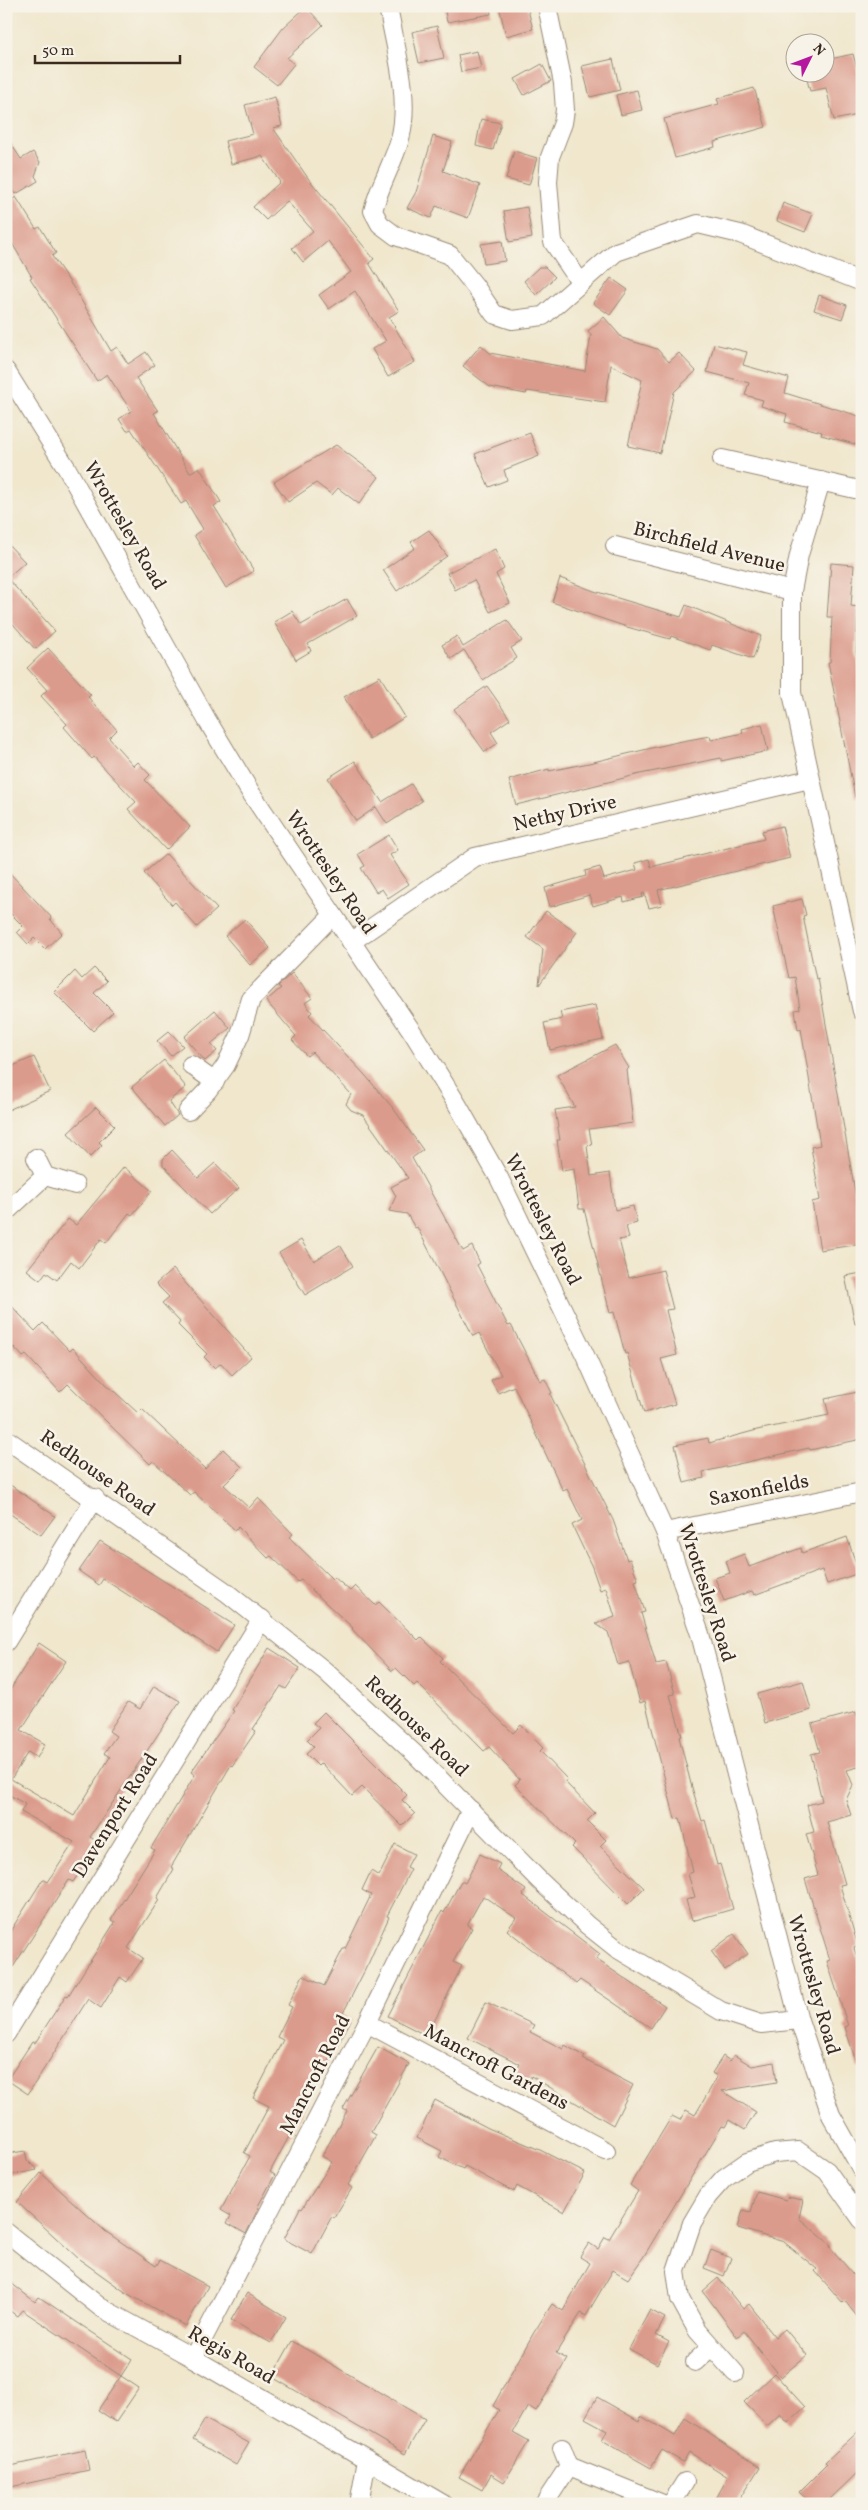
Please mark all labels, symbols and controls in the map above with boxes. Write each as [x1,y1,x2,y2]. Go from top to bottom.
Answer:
scale bar [35,32,180,64]
north arrow [786,32,836,82]
text: N [808,40,829,60]
text: 50 m [42,41,74,62]
street label: Wrottesley Road [76,456,172,596]
street label: Birchfield Avenue [630,516,788,580]
street label: Nethy Drive [510,788,620,840]
street label: Wrottesley Road [278,805,382,941]
street label: Wrottesley Road [497,1149,587,1291]
street label: Redhouse Road [34,1424,160,1524]
street label: Saxonfields [707,1468,811,1514]
street label: Wrottesley Road [670,1520,742,1666]
street label: Redhouse Road [358,1670,474,1784]
street label: Davenport Road [66,1748,166,1884]
street label: Wrottesley Road [780,1912,846,2058]
street label: Mancroft Road [274,2010,358,2140]
street label: Mancroft Gardens [419,2018,573,2118]
street label: Regis Road [182,2320,280,2392]

